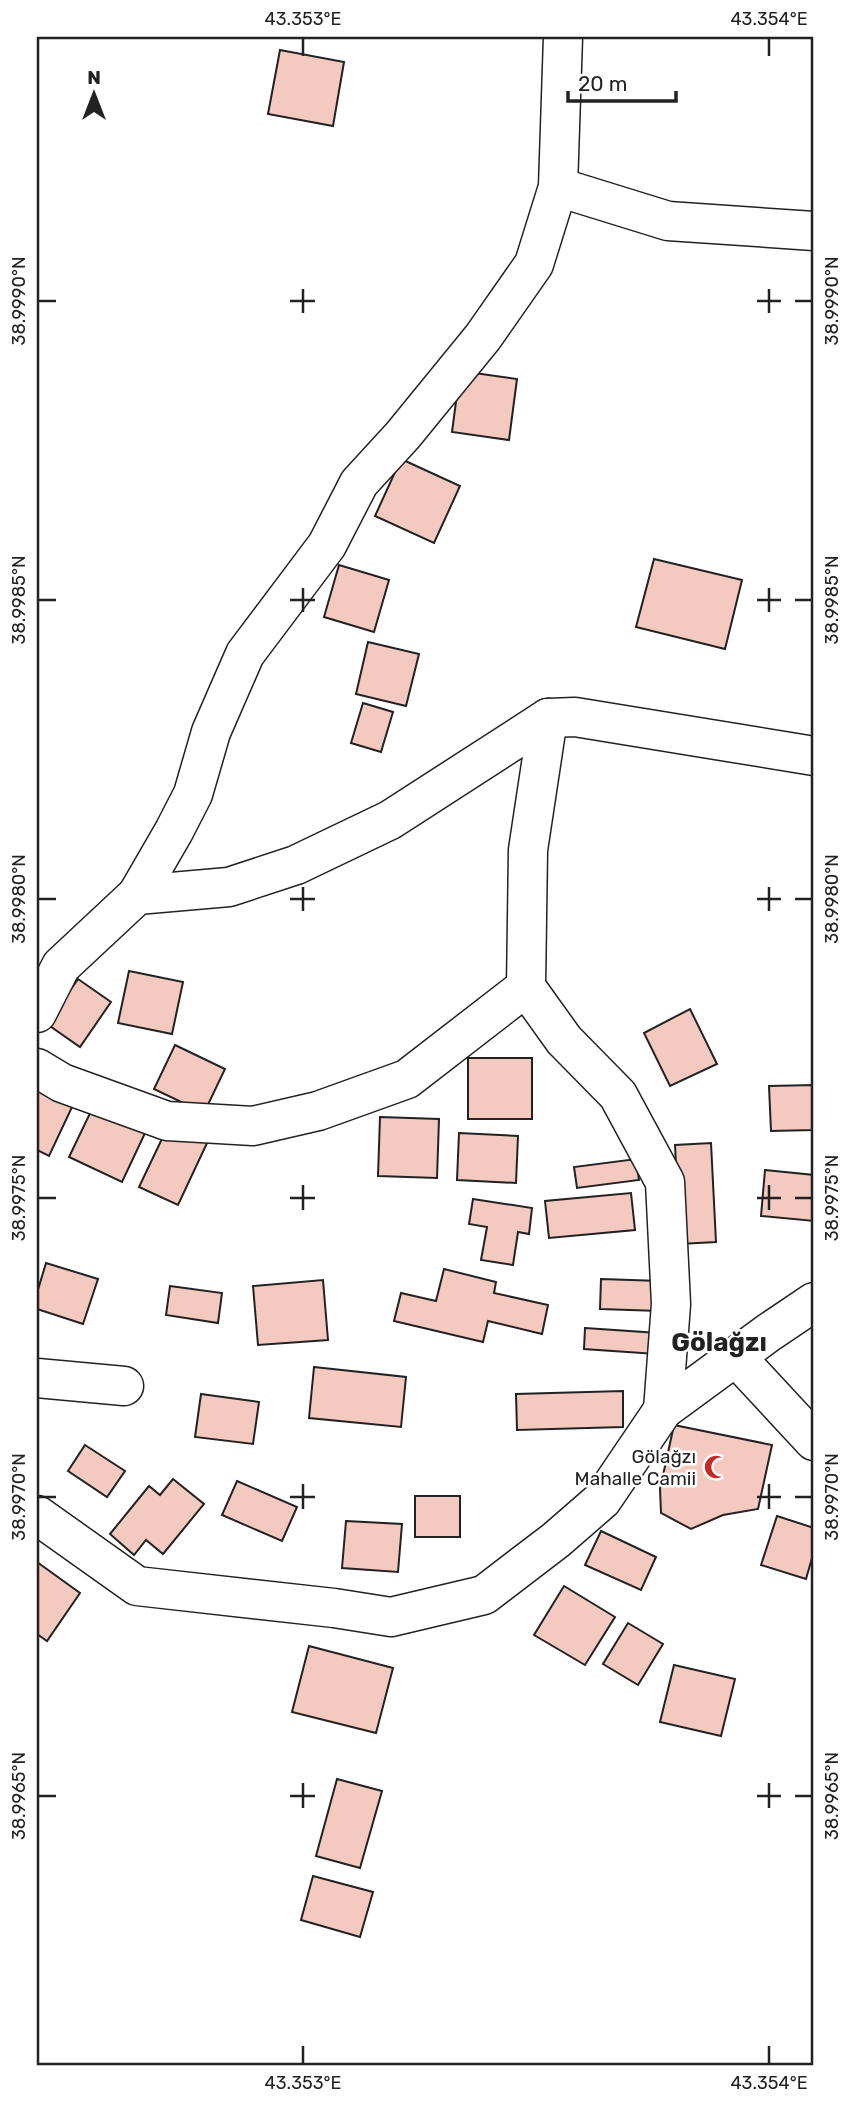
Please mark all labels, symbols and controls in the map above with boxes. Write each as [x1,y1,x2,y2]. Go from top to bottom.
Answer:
text: 43.353°E [265,8,341,30]
text: 43.354°E [730,8,808,30]
north arrow [60,60,130,130]
scale bar [568,60,676,104]
text: N [87,66,101,89]
text: 20 m [578,71,627,96]
text: 38.9990°N [8,257,30,345]
text: 38.9990°N [821,257,843,345]
text: 38.9985°N [8,556,30,644]
text: 38.9985°N [821,556,843,644]
text: 38.9980°N [8,854,30,944]
text: 38.9980°N [821,854,843,944]
text: 38.9975°N [8,1155,30,1241]
text: 38.9975°N [821,1155,843,1241]
district label: Gölağzı [671,1327,767,1358]
place label: Gölağzı Mahalle Camii [575,1445,696,1490]
text: 38.9970°N [8,1453,30,1541]
mosque icon: Gölağzı Mahalle Camii [702,1453,730,1481]
text: 38.9970°N [821,1453,843,1541]
text: 38.9965°N [8,1752,30,1840]
text: 38.9965°N [821,1752,843,1840]
text: 43.353°E [265,2072,341,2094]
text: 43.354°E [730,2072,808,2094]

